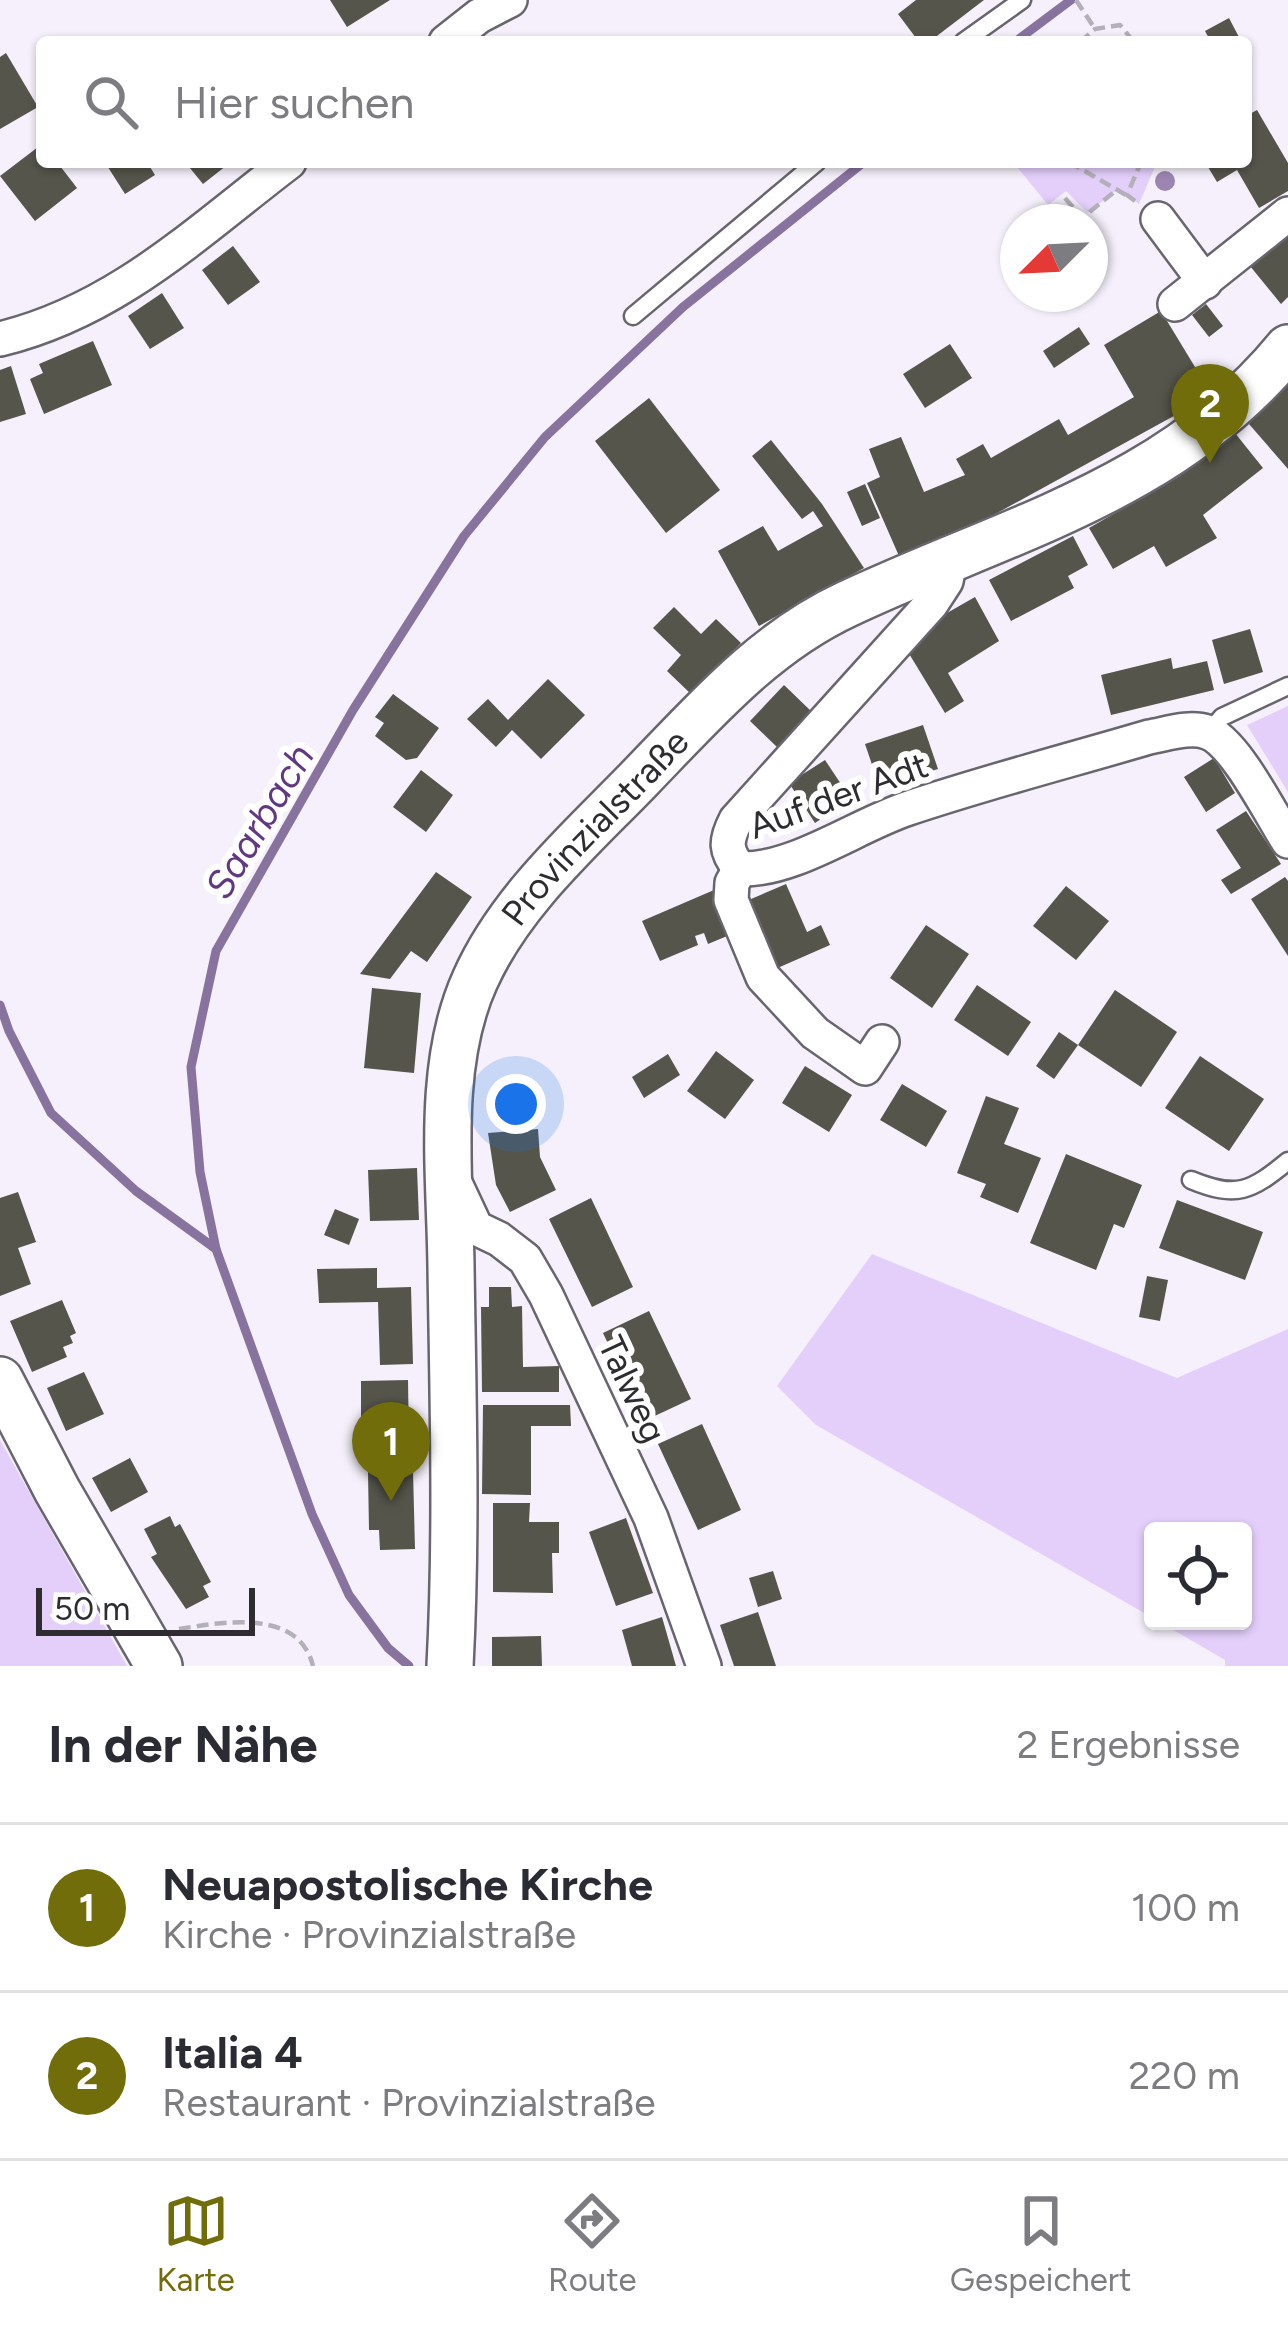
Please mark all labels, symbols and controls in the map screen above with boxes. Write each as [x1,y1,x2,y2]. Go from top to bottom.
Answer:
search box [36,36,1252,168]
icon: search [78,69,144,135]
text: Hier suchen [174,75,414,129]
north arrow [1000,204,1108,312]
pin: 2 [1171,364,1249,463]
street label: Provinzialstraße [492,720,697,934]
water label: Saarbach [195,736,324,907]
street label: Auf der Adt [743,743,934,848]
your location [486,1074,546,1134]
street label: Talweg [589,1329,676,1449]
pin: 1 [352,1402,430,1501]
map controls [1144,1522,1252,1630]
button: locate [1144,1522,1252,1630]
scale bar [36,1582,255,1635]
text: 50 m [54,1589,130,1628]
text: In der Nähe [48,1714,318,1775]
text: 2 Ergebnisse [1017,1721,1240,1768]
text: Neuapostolische Kirche [162,1857,653,1911]
text: 1 [79,1884,95,1931]
text: 100 m [1131,1884,1240,1931]
text: Kirche · Provinzialstraße [162,1911,576,1958]
text: Italia 4 [162,2025,303,2079]
text: 2 [76,2052,98,2099]
text: 220 m [1129,2052,1240,2099]
text: Restaurant · Provinzialstraße [162,2079,656,2126]
tab: Karte [157,2188,235,2299]
tab: Route [548,2188,637,2299]
tab: Gespeichert [950,2188,1131,2299]

